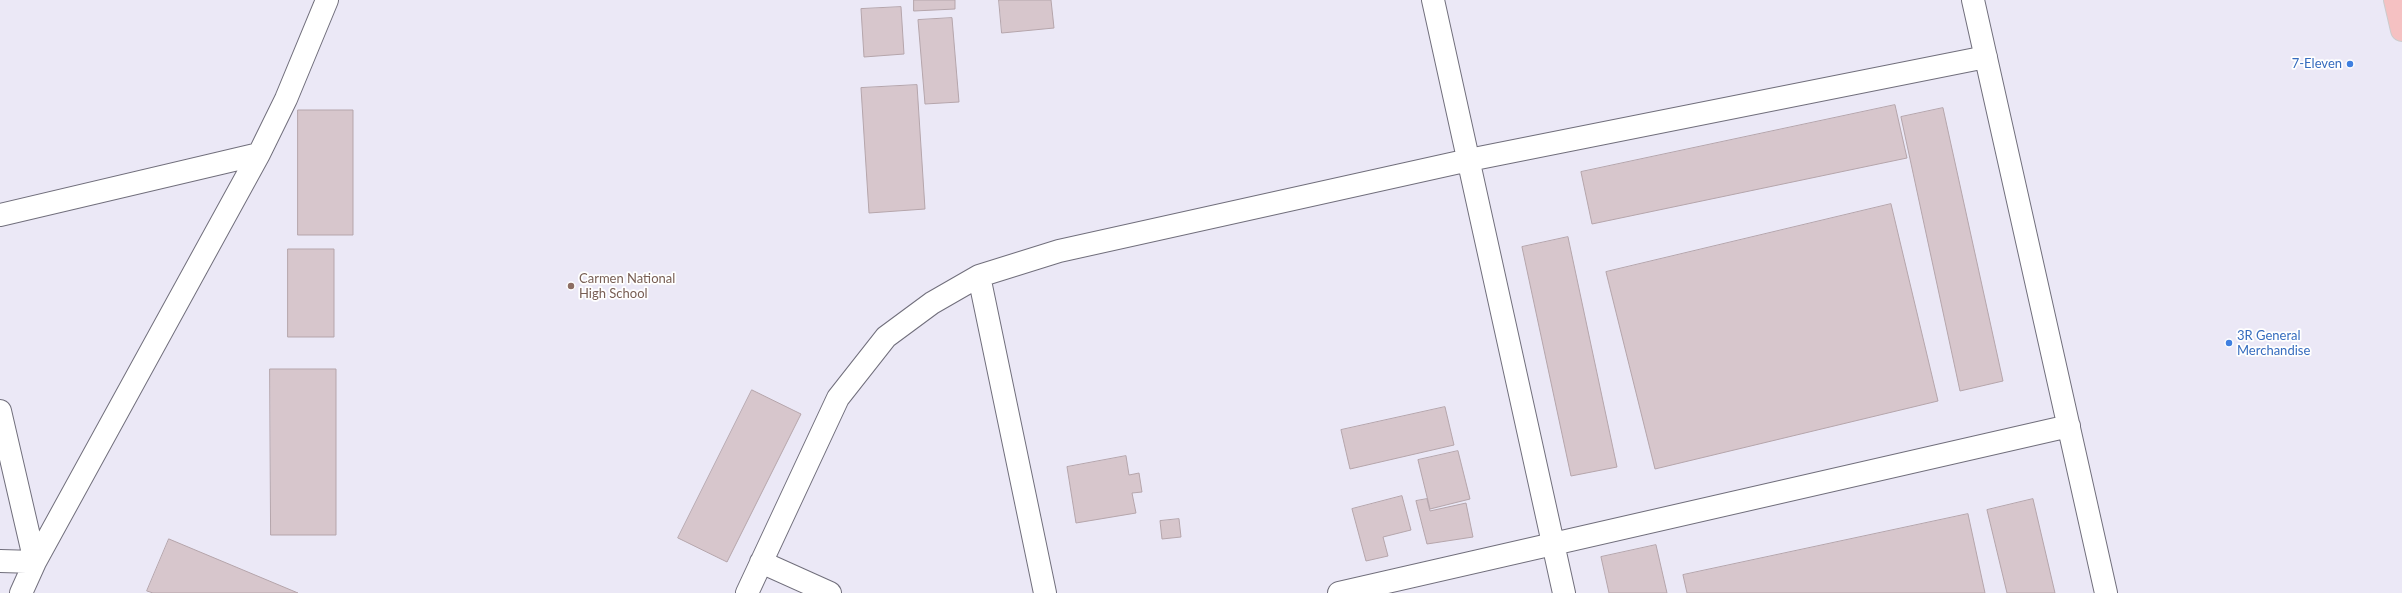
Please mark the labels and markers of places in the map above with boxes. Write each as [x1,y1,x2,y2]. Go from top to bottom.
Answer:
place label: 7-Eleven [2292,56,2342,72]
marker: 7-Eleven [2345,59,2355,69]
place label: Carmen National High School [579,271,675,302]
marker: Carmen National High School [566,281,576,291]
place label: 3R General Merchandise [2237,328,2310,359]
marker: 3R General Merchandise [2224,338,2234,348]

